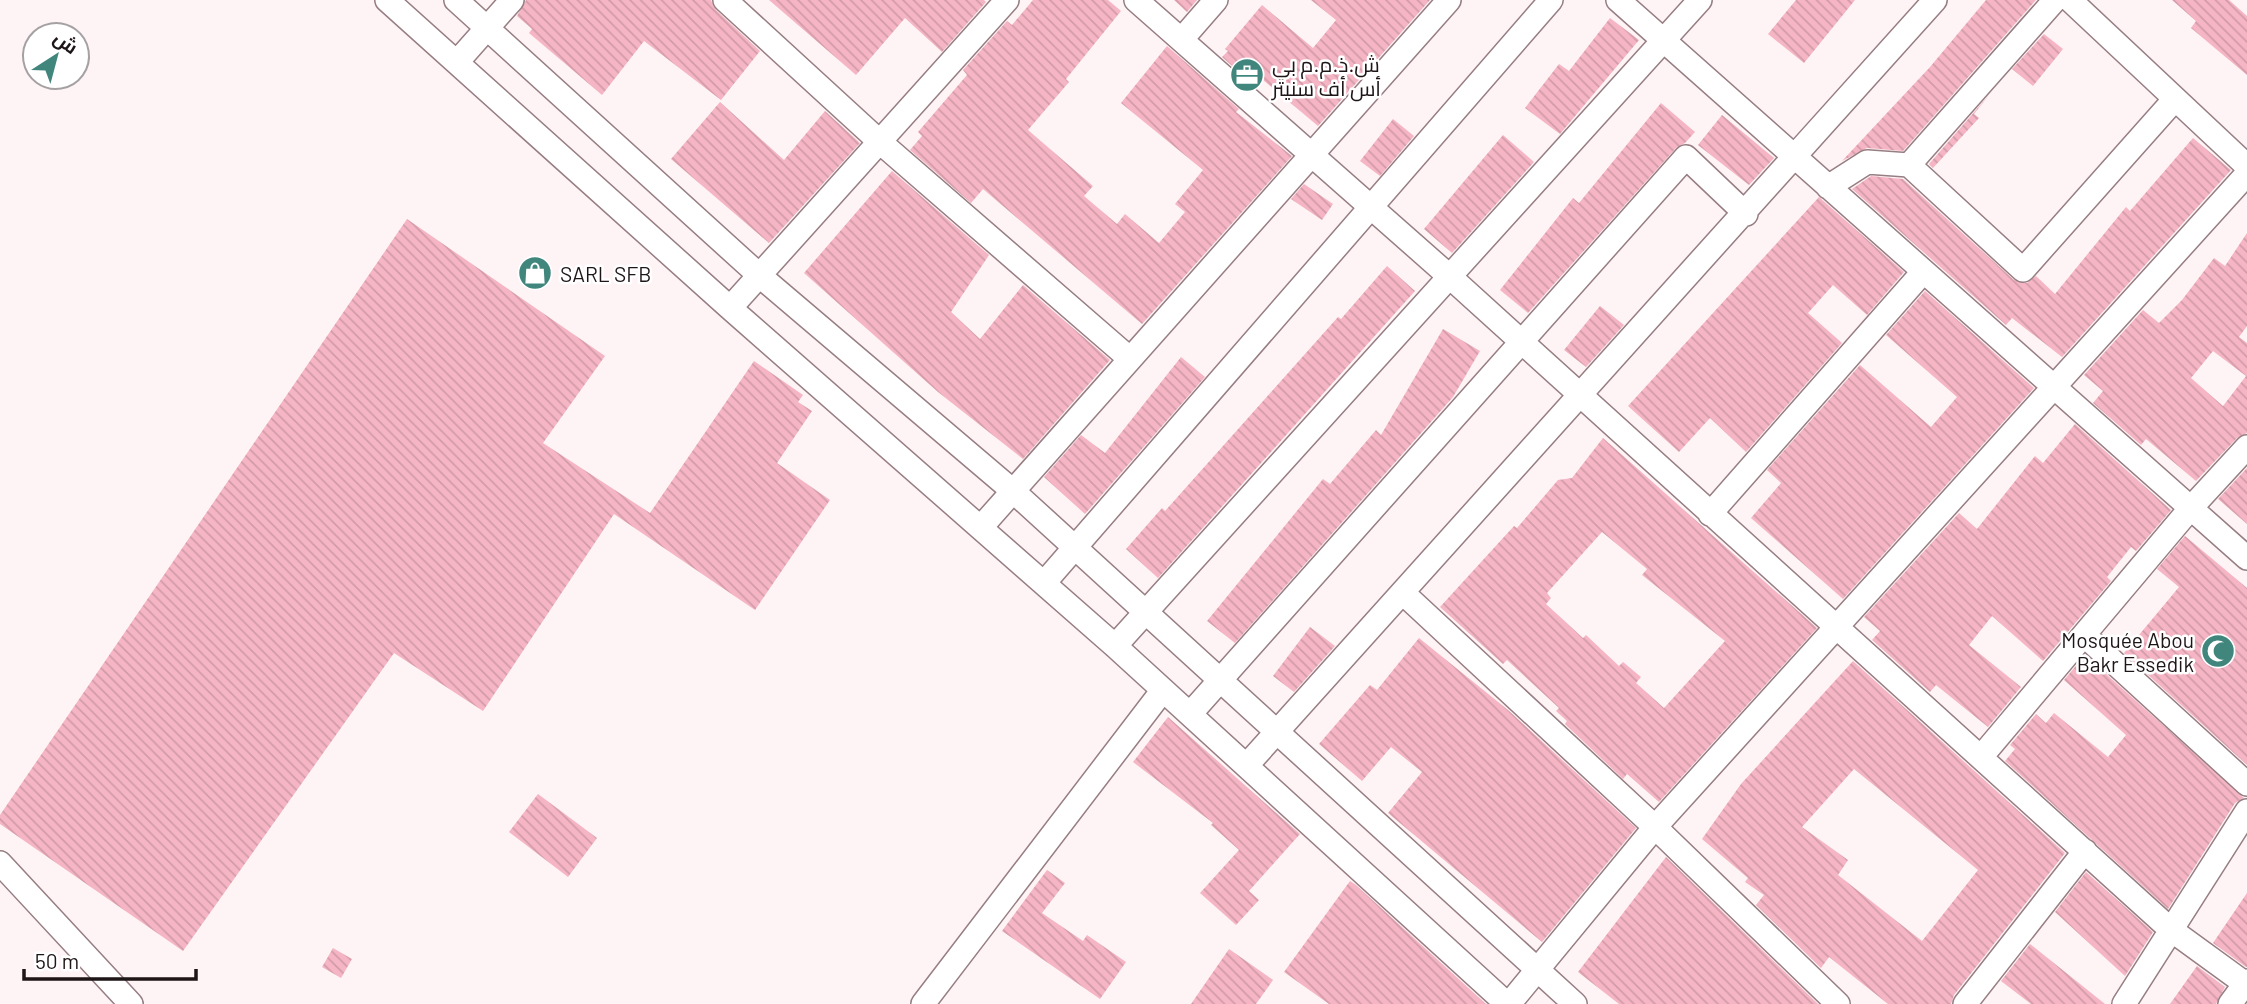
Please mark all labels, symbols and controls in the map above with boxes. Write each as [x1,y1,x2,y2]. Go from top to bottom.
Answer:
north arrow [21,21,91,91]
text: ش [49,25,83,59]
place label: ش.ذ.م.م بي أس أف سنيتر [1271,51,1381,102]
office icon: ش.ذ.م.م بي أس أف سنيتر [1228,56,1266,94]
shop icon: SARL SFB [516,254,554,292]
place label: SARL SFB [560,261,651,286]
place label: Mosquée Abou Bakr Essedik [2061,627,2194,676]
mosque icon: Mosquée Abou Bakr Essedik [2199,632,2237,670]
scale bar [24,937,196,981]
text: 50 m [35,948,79,973]

